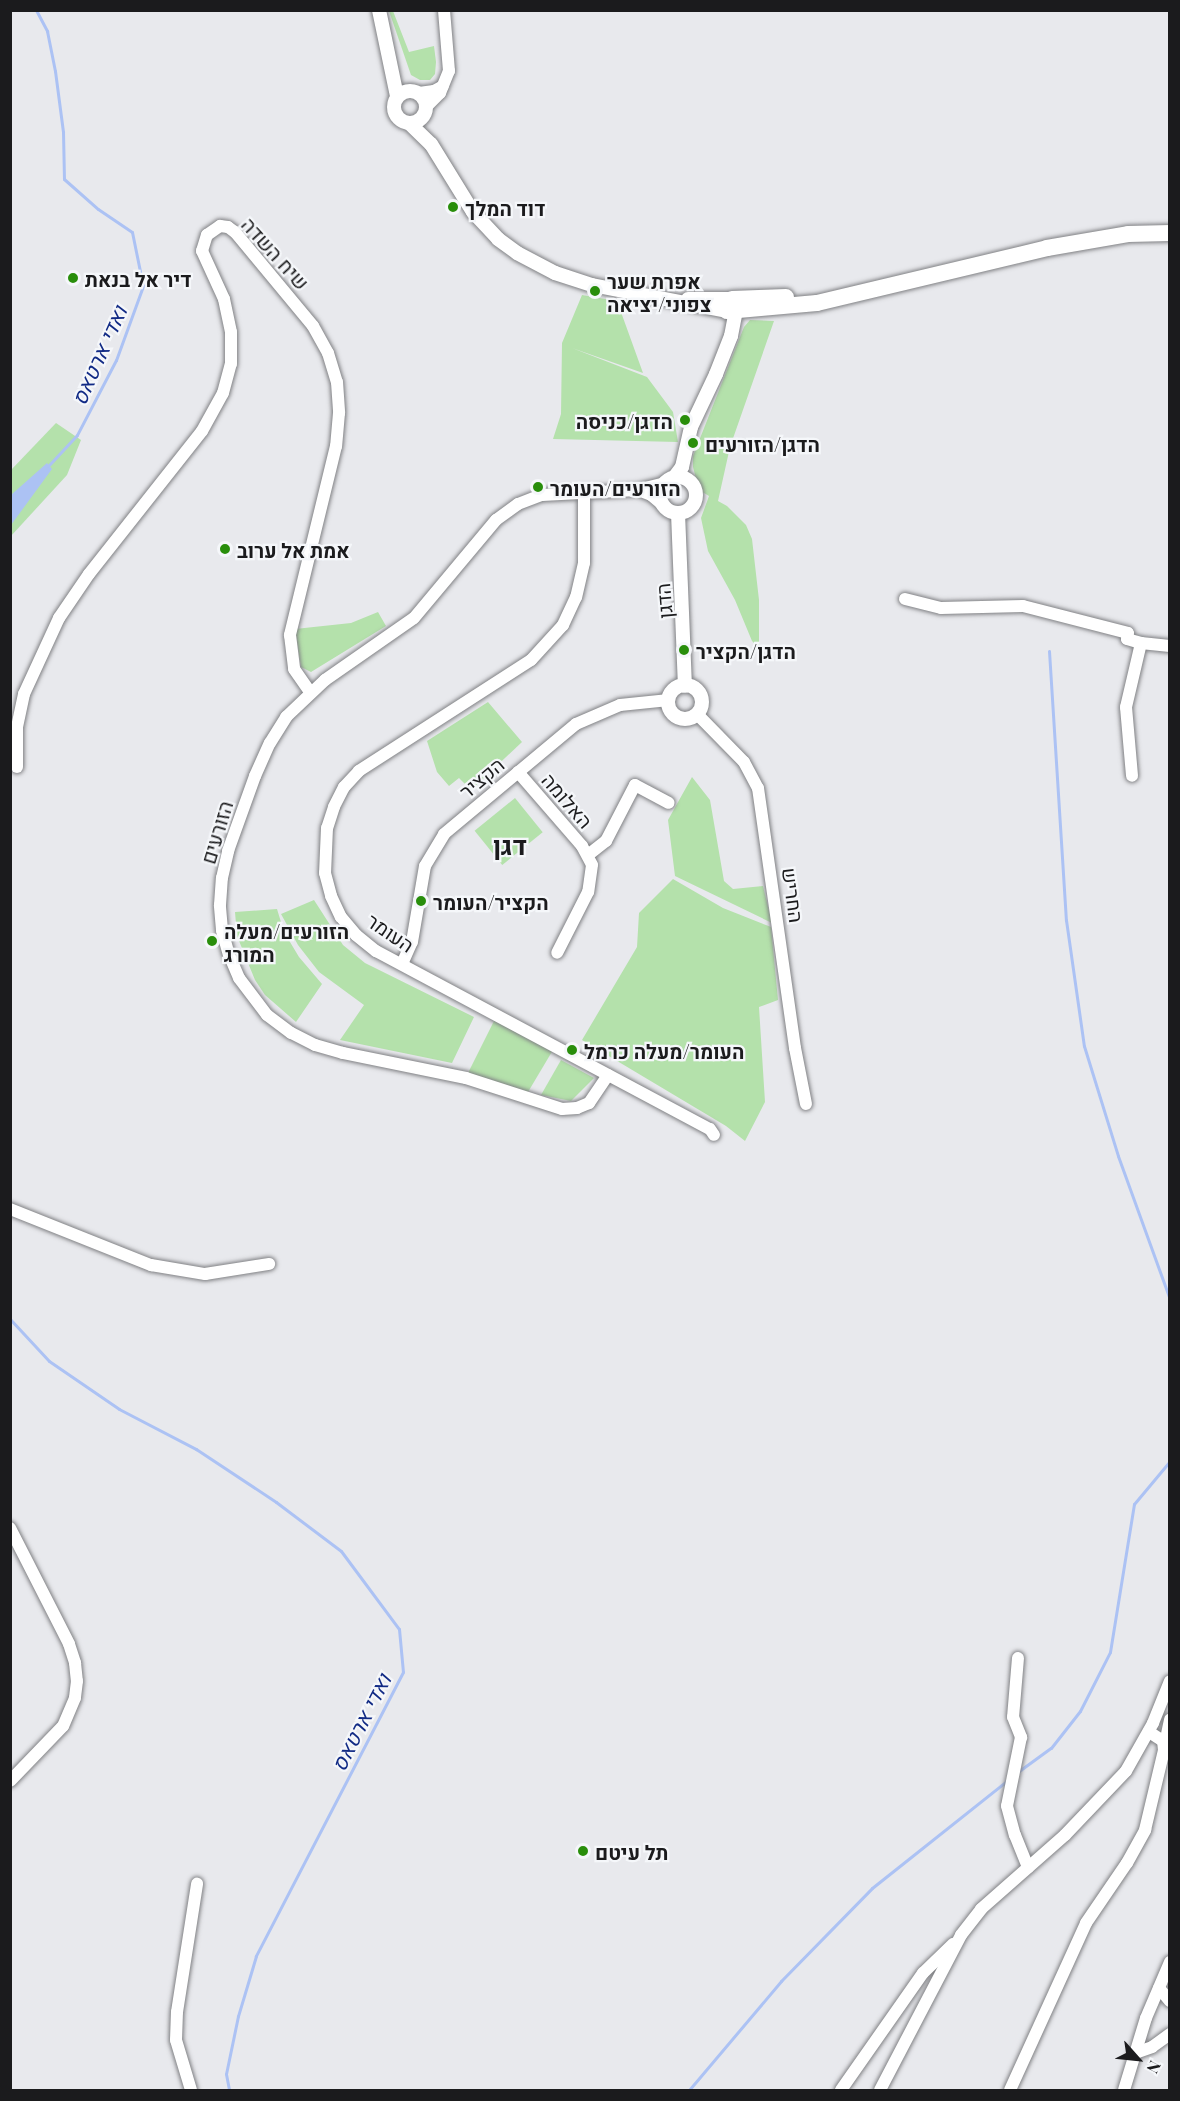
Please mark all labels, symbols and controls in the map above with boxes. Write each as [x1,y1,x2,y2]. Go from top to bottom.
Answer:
place label: דוד המלך [465,195,545,219]
marker: דוד המלך [446,200,460,214]
street label: שיח השדה [237,212,315,294]
place label: דיר אל בנאת [85,266,192,290]
place label: אפרת שער צפוני/יציאה [607,268,711,315]
marker: דיר אל בנאת [66,271,80,285]
marker: אפרת שער צפוני/יציאה [588,284,602,298]
water label: ואדי ארטאס [65,302,131,408]
place label: הדגן/כניסה [576,408,673,432]
marker: הדגן/כניסה [678,413,692,427]
place label: הדגן/הזורעים [705,431,820,455]
marker: הדגן/הזורעים [686,436,700,450]
place label: הזורעים/העומר [550,475,681,499]
marker: הזורעים/העומר [531,480,545,494]
place label: אמת אל ערוב [237,537,350,561]
marker: אמת אל ערוב [218,542,232,556]
street label: הדגן [649,582,677,620]
place label: הדגן/הקציר [696,638,796,662]
marker: הדגן/הקציר [677,643,691,657]
street label: הקציר [454,751,508,803]
street label: האלומה [538,768,598,832]
street label: הזורעים [195,797,237,867]
district label: דגן [493,829,527,861]
street label: החריש [778,866,810,924]
place label: הקציר/העומר [433,889,549,913]
marker: הקציר/העומר [414,894,428,908]
street label: העומר [363,908,419,956]
place label: הזורעים/מעלה המורג [224,918,349,965]
marker: הזורעים/מעלה המורג [205,934,219,948]
place label: העומר/מעלה כרמל [584,1038,744,1062]
marker: העומר/מעלה כרמל [565,1043,579,1057]
water label: ואדי ארטאס [325,1669,395,1775]
place label: תל עיטם [595,1839,668,1863]
marker: תל עיטם [576,1844,590,1858]
north arrow [1108,2029,1168,2089]
text: N [1143,2057,1166,2077]

